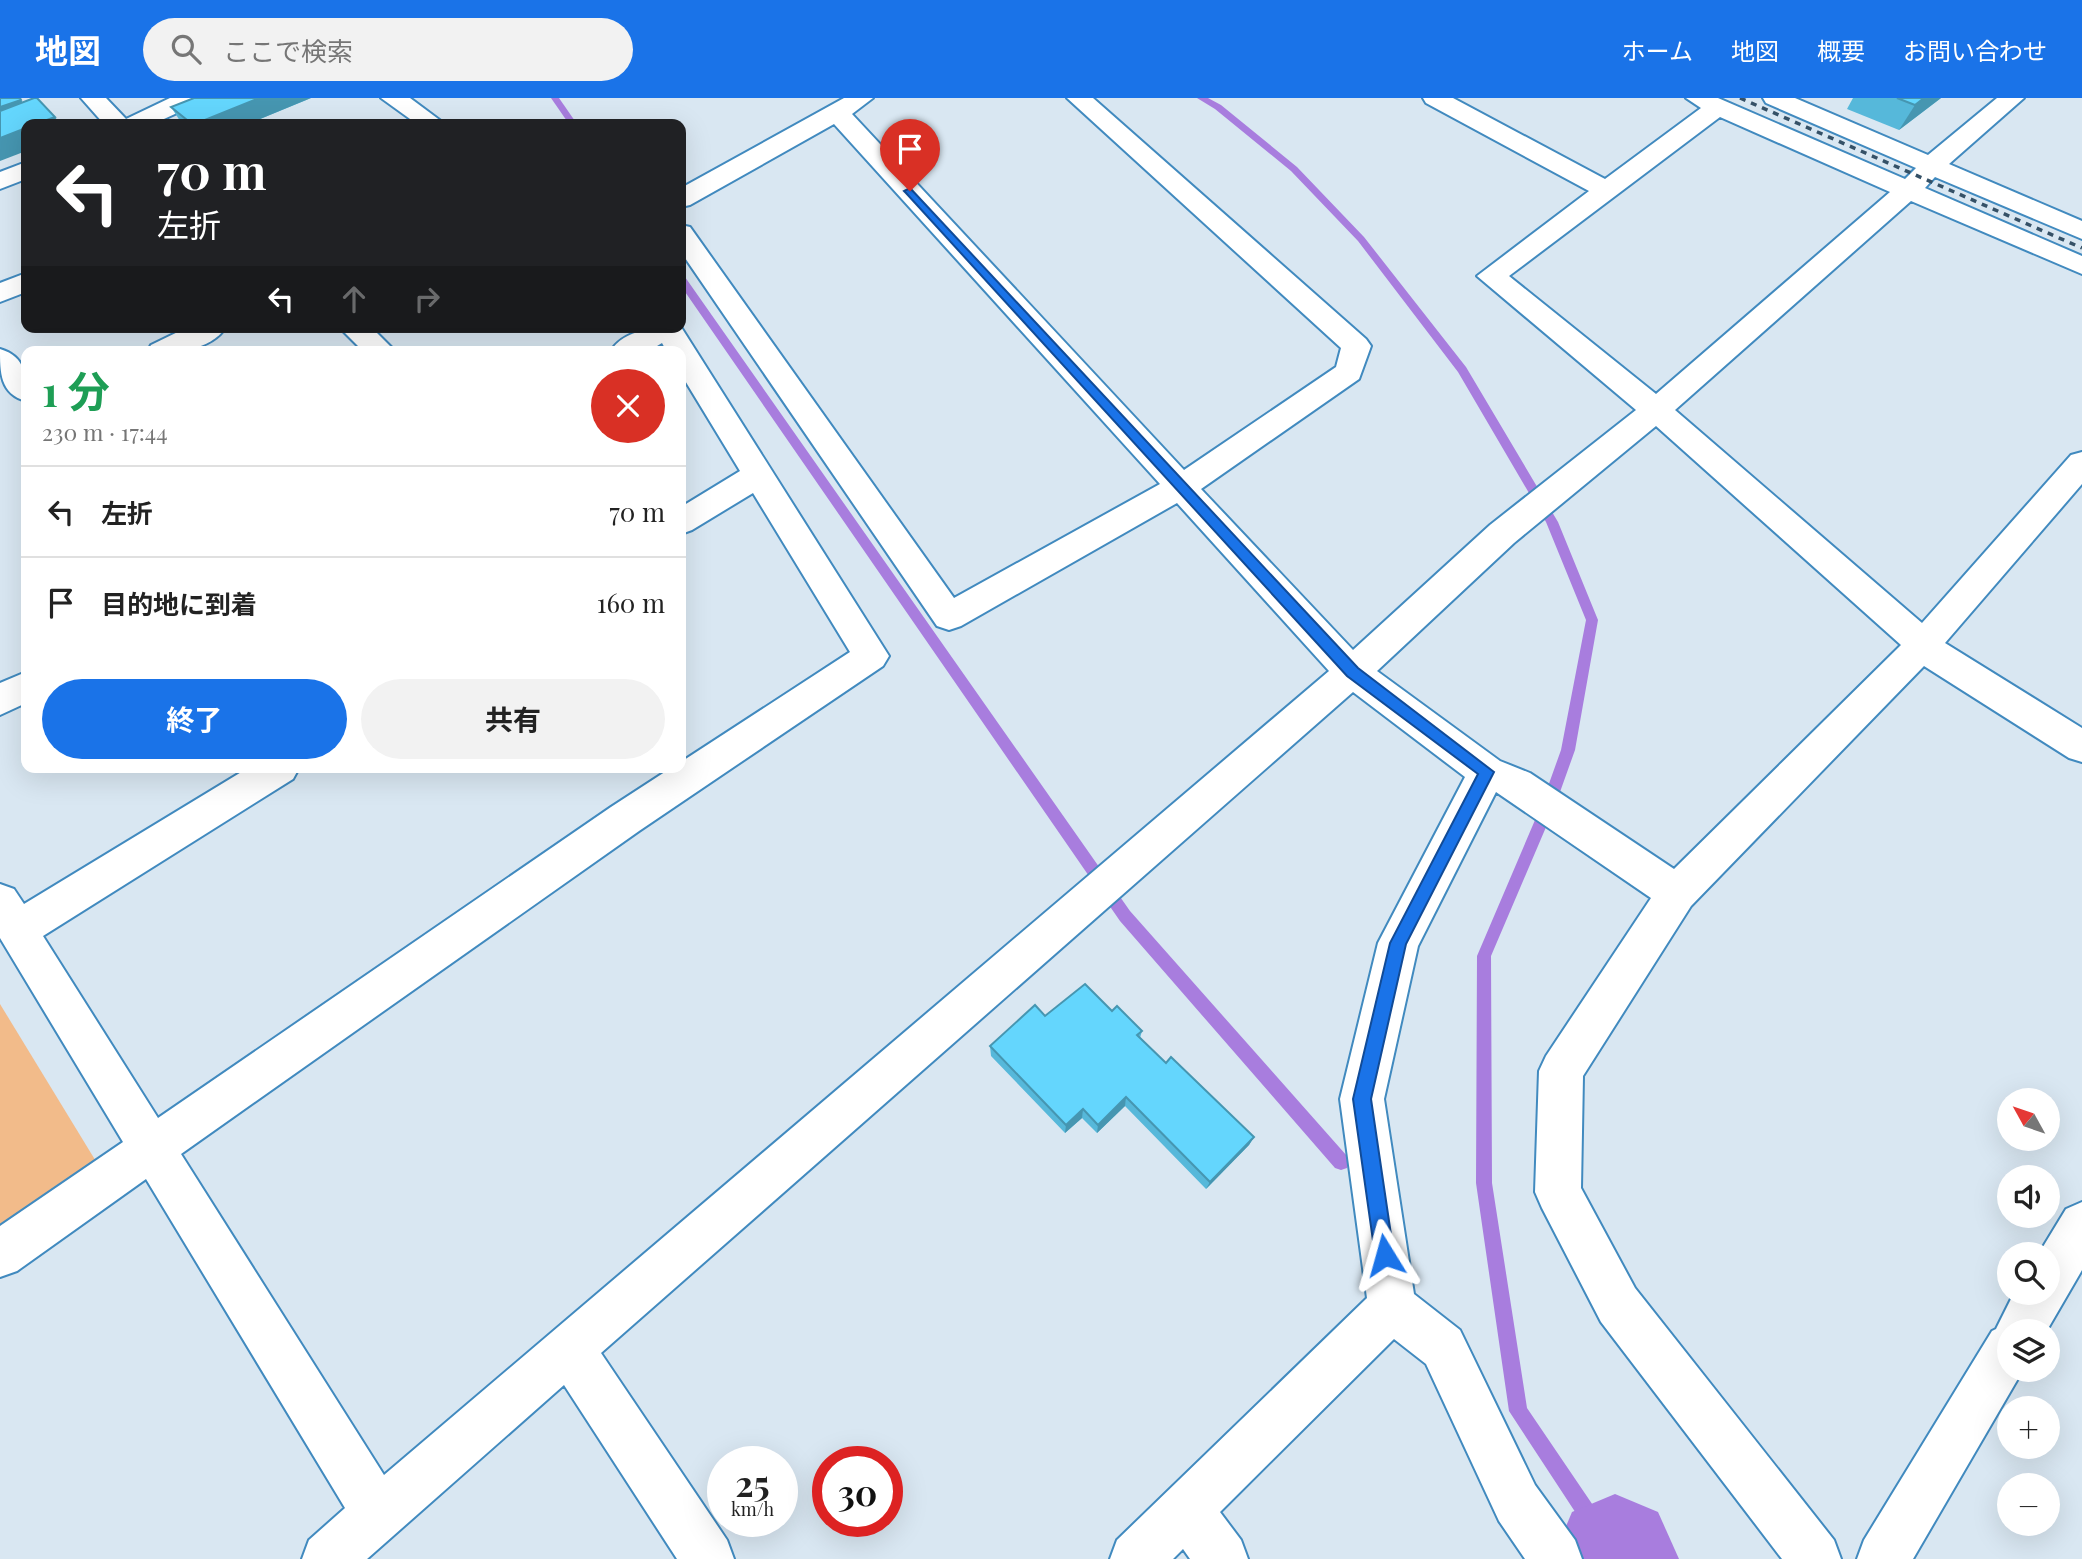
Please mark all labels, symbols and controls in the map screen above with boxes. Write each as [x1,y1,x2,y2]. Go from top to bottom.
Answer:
search box [143,18,633,81]
text: 地図 [35,27,101,71]
icon: search [167,30,205,68]
text: ここで検索 [223,33,353,68]
text: ホーム [1622,34,1693,66]
text: 地図 [1731,34,1779,66]
text: 概要 [1817,34,1865,66]
text: お問い合わせ [1903,34,2047,66]
pin [880,119,940,191]
icon: arrive [891,130,929,168]
text: 70 m [157,137,267,202]
icon: left [42,147,133,238]
text: 左折 [157,202,221,245]
icon: left [262,280,300,318]
icon: ahead [335,280,373,318]
icon: right [408,280,446,318]
text: 1 分 [42,362,110,418]
button: close [591,369,665,443]
text: 230 m · 17:44 [42,416,168,447]
icon: left [42,493,80,531]
text: 70 m [609,494,665,529]
text: 左折 [101,495,153,530]
icon: arrive [42,584,80,622]
text: 160 m [597,585,665,620]
text: 目的地に到着 [101,586,257,621]
button: 終了 [42,679,347,759]
button: 共有 [361,679,665,759]
north arrow [1997,1088,2060,1152]
map controls [1997,1088,2060,1536]
button: sound [1997,1165,2060,1228]
position arrow [1348,1218,1422,1292]
button: search [1997,1242,2060,1305]
button: layers [1997,1319,2060,1382]
button: + [1997,1396,2060,1459]
speed limit sign: 30 [812,1446,903,1537]
text: 25 [735,1459,770,1506]
button: − [1997,1473,2060,1536]
text: km/h [731,1497,774,1521]

